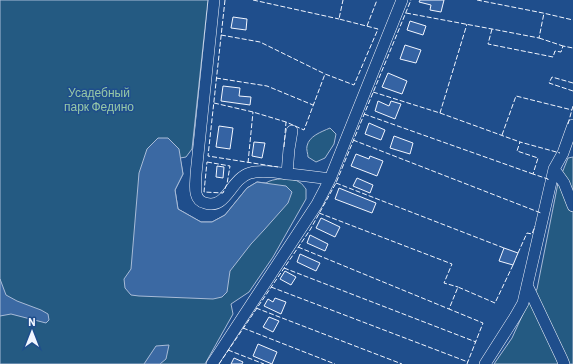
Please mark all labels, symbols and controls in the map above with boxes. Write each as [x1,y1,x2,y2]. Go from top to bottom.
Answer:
park label: Усадебный парк Федино [64,85,134,114]
north arrow [12,312,52,352]
text: N [28,315,36,328]

